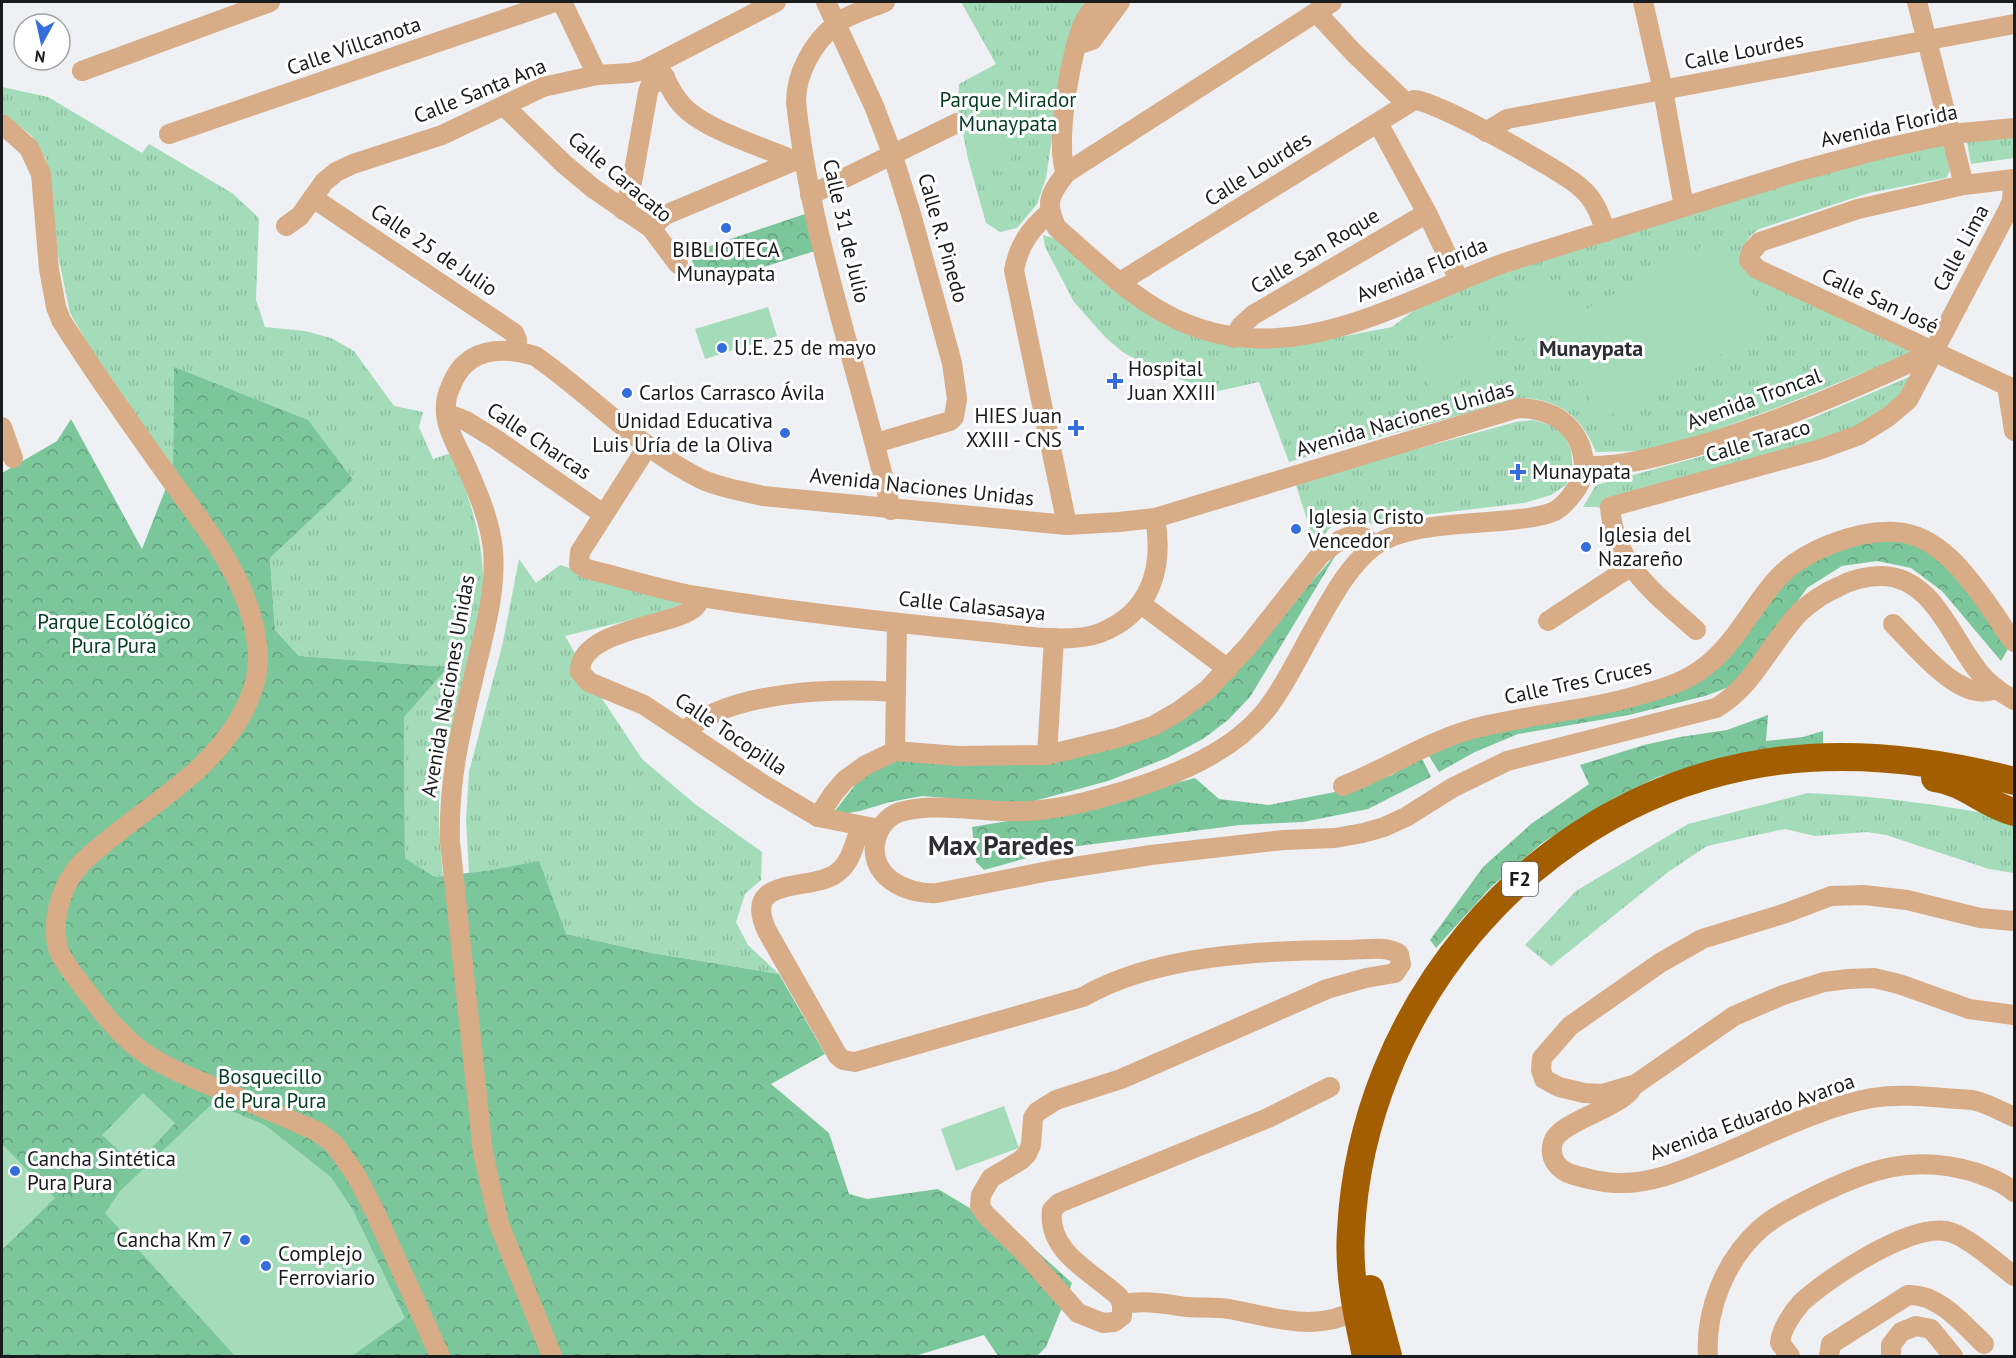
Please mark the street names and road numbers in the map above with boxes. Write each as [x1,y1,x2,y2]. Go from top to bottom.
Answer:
street label: Calle Villcanota [283,10,424,81]
street label: Calle Lourdes [1682,26,1806,75]
street label: Calle Santa Ana [410,52,550,129]
street label: Avenida Florida [1818,98,1960,153]
street label: Calle Caracato [563,125,678,228]
street label: Calle Lourdes [1199,125,1316,212]
street label: Calle 31 de Julio [817,156,876,306]
street label: Calle R. Pinedo [912,170,975,306]
street label: Calle 25 de Julio [366,197,503,302]
street label: Calle Lima [1926,200,1995,296]
street label: Calle San Roque [1246,202,1384,300]
street label: Avenida Florida [1352,231,1491,308]
street label: Calle San José [1817,262,1943,339]
street label: Avenida Troncal [1683,362,1825,435]
street label: Avenida Naciones Unidas [1293,374,1517,463]
street label: Calle Charcas [482,396,597,485]
street label: Calle Taraco [1702,413,1813,468]
street label: Avenida Naciones Unidas [809,461,1036,512]
street label: Avenida Naciones Unidas [415,573,480,799]
street label: Calle Calasasaya [897,584,1047,627]
street label: Calle Tres Cruces [1502,653,1654,710]
street label: Calle Tocopilla [670,686,793,781]
road number: F2 [1502,862,1538,896]
street label: Avenida Eduardo Avaroa [1646,1067,1858,1166]

